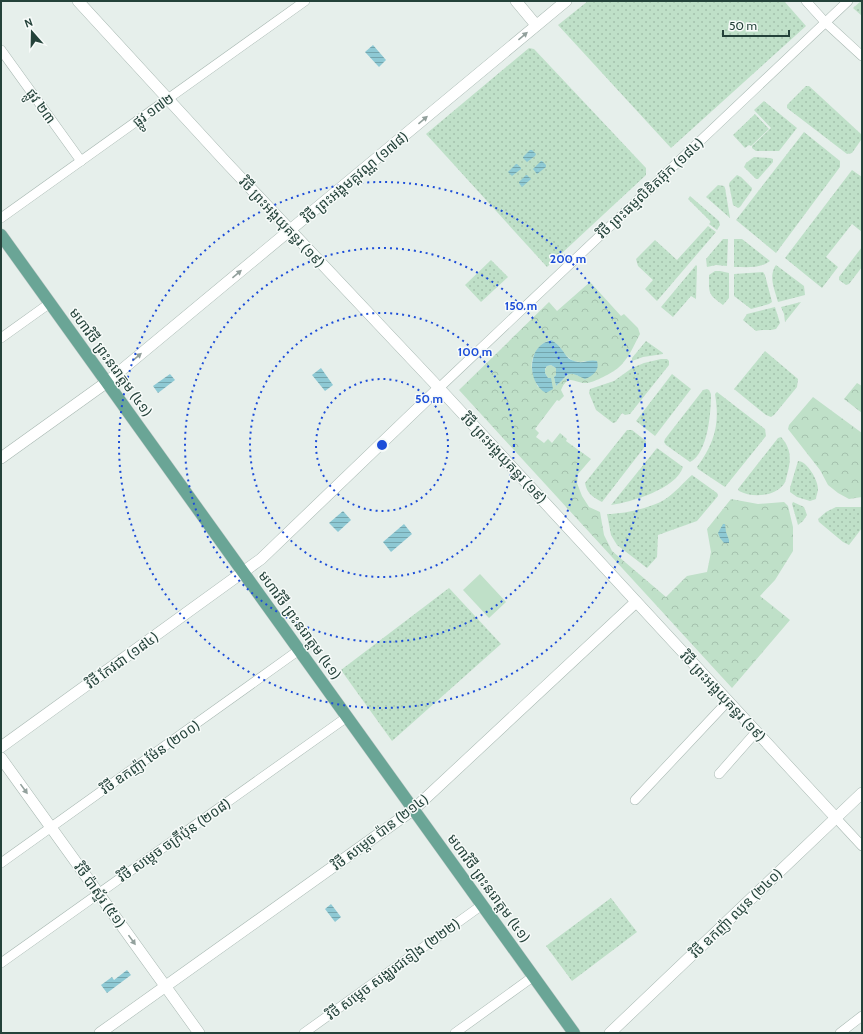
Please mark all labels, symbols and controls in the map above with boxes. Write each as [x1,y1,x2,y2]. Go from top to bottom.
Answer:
north arrow [12,12,52,52]
scale bar [723,12,789,38]
text: N [23,15,35,31]
text: 50 m [729,18,757,33]
one-way arrow [517,32,528,41]
street label: ផ្លូវ ២៣ [20,85,60,129]
street label: ផ្លូវ ១៧២ [129,89,179,134]
one-way arrow [418,116,429,125]
street label: វិថី ព្រះអង្គមគ្គវណ្ណ (១៧៨) [298,127,412,227]
street label: វិថី ព្រះធម្មលិខិតអ៊ុក (១៨៤) [592,134,708,243]
street label: វិថី ព្រះអង្គយុគន្ធរ (១៩) [235,173,329,271]
text: 200 m [550,251,586,266]
one-way arrow [232,270,242,279]
text: 150 m [505,298,537,313]
street label: មហាវិថី ព្រះនរោត្តម (៤១) [65,304,156,420]
text: 100 m [458,344,492,359]
one-way arrow [131,353,142,362]
text: 50 m [415,391,443,406]
street label: វិថី ព្រះអង្គយុគន្ធរ (១៩) [457,409,551,507]
centre of rings [375,438,389,452]
street label: មហាវិថី ព្រះនរោត្តម (៤១) [254,567,345,683]
street label: វិថី កែវជា (១៨៤) [82,628,162,693]
street label: វិថី ព្រះអង្គយុគន្ធរ (១៩) [676,647,770,745]
street label: វិថី ឧកញ៉ា ម៉ែន (២០០) [97,716,203,798]
one-way arrow [20,784,28,795]
street label: វិថី សម្តេច ប៉ាន (២១៤) [328,790,432,875]
street label: វិថី សម្តេច ចក្រីប៉ុន (២០៨) [114,794,234,886]
street label: មហាវិថី ព្រះនរោត្តម (៤១) [443,830,534,946]
street label: វិថី ប៉ាស្ទ័រ (៥១) [70,858,130,931]
street label: វិថី ឧកញ៉ា ឈុន (២៤០) [686,864,786,962]
street label: វិថី សម្តេច សង្ឈរជទៀង (២២២) [322,914,464,1024]
one-way arrow [128,935,137,946]

